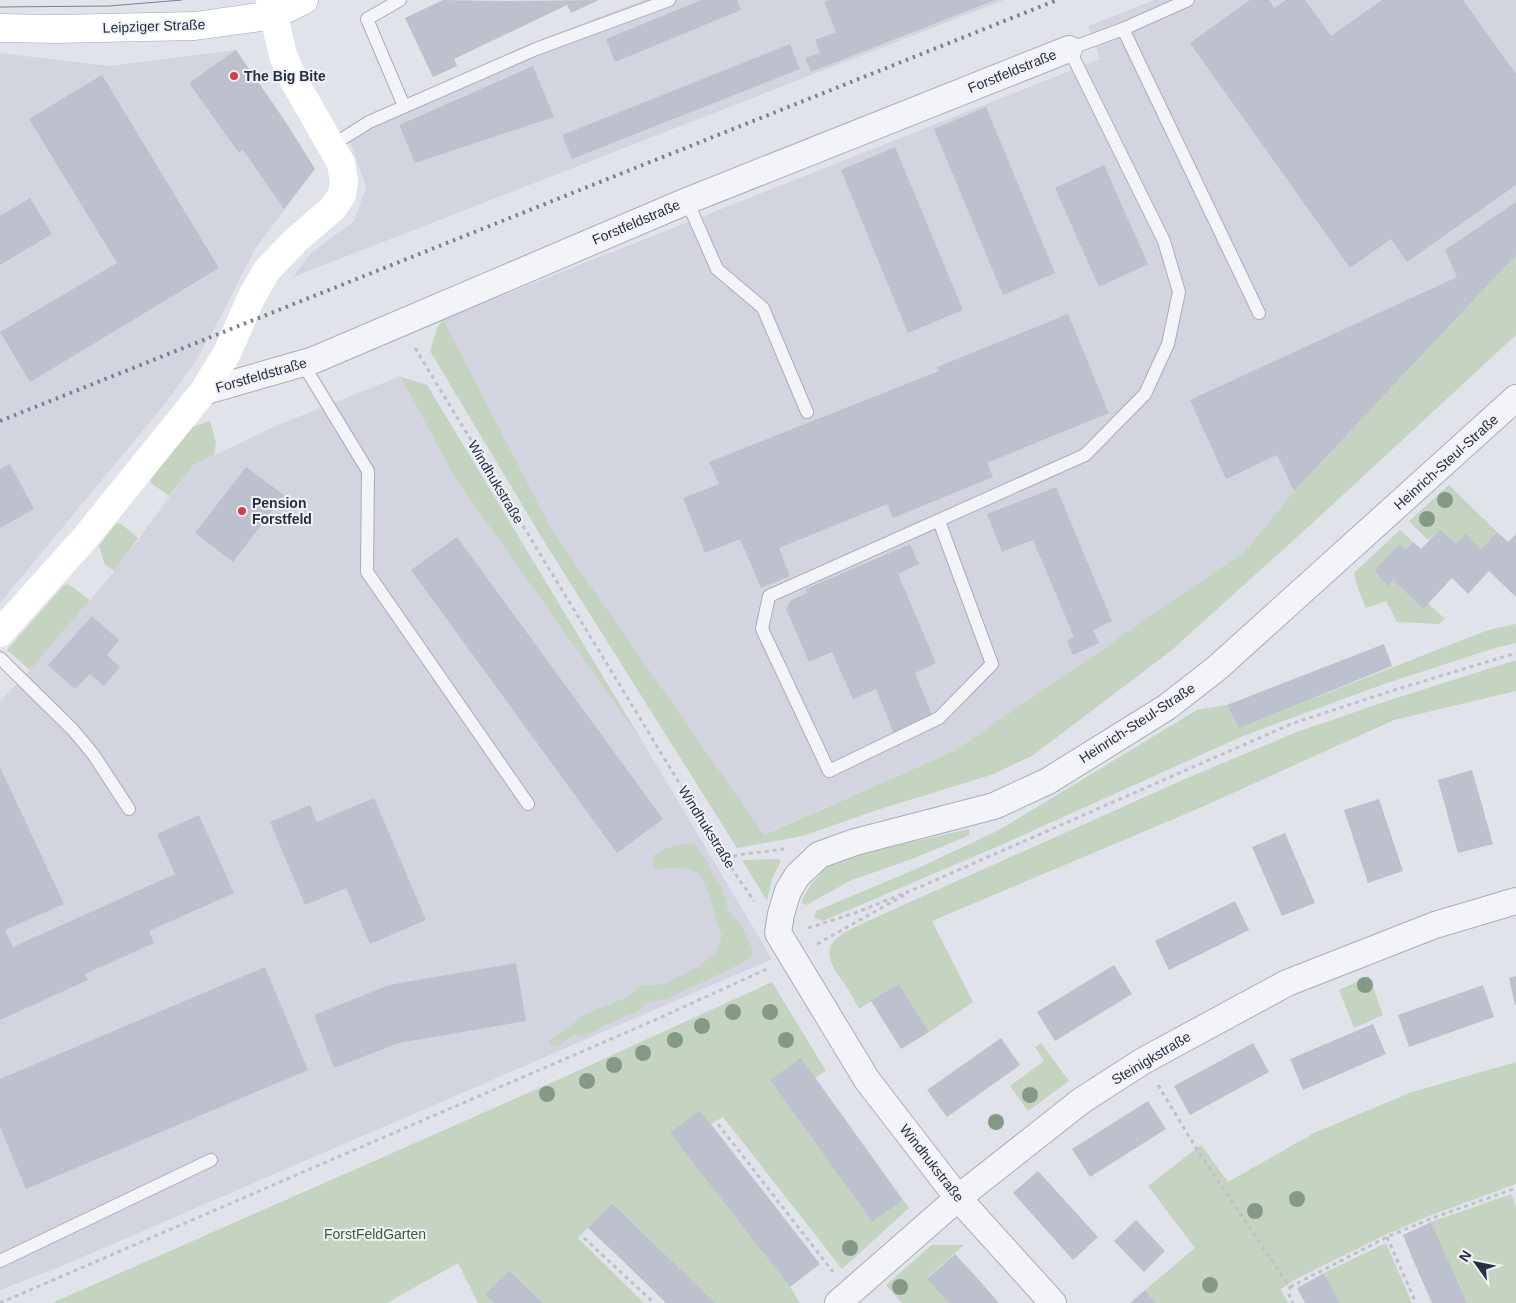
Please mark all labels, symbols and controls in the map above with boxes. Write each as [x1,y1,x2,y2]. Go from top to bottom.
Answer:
street label: Leipziger Straße [102,16,206,36]
street label: Forstfeldstraße [965,46,1059,96]
place label: The Big Bite [244,68,326,84]
marker: The Big Bite [228,70,240,82]
street label: Forstfeldstraße [590,196,683,248]
street label: Forstfeldstraße [214,354,309,396]
street label: Heinrich-Steul-Straße [1391,411,1502,513]
street label: Windhukstraße [465,438,527,527]
place label: Pension Forstfeld [252,495,312,527]
marker: Pension Forstfeld [236,505,248,517]
street label: Heinrich-Steul-Straße [1076,680,1198,766]
street label: Windhukstraße [675,783,739,871]
street label: Steinigkstraße [1109,1028,1194,1088]
street label: Windhukstraße [897,1121,967,1205]
park label: ForstFeldGarten [324,1226,426,1242]
north arrow [1451,1238,1501,1288]
text: N [1456,1247,1475,1265]

